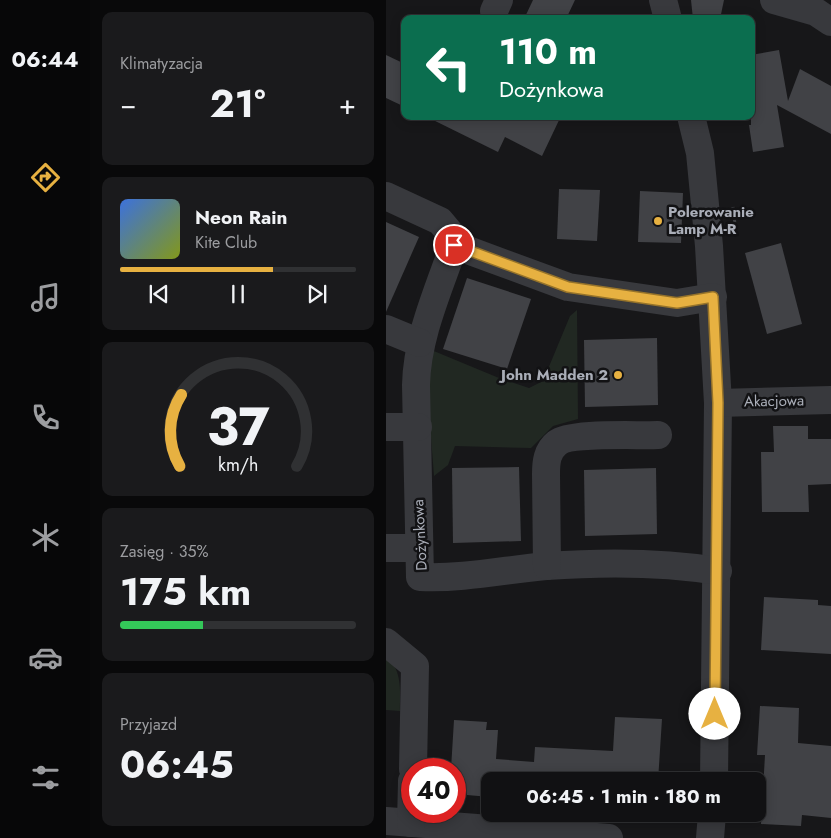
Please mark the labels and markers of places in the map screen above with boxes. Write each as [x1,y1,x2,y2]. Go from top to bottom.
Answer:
place label: Polerowanie Lamp M-R [668,201,754,240]
marker: Polerowanie Lamp M-R [652,215,664,227]
pin [433,224,475,266]
place label: John Madden 2 [498,364,608,386]
marker: John Madden 2 [612,369,624,381]

